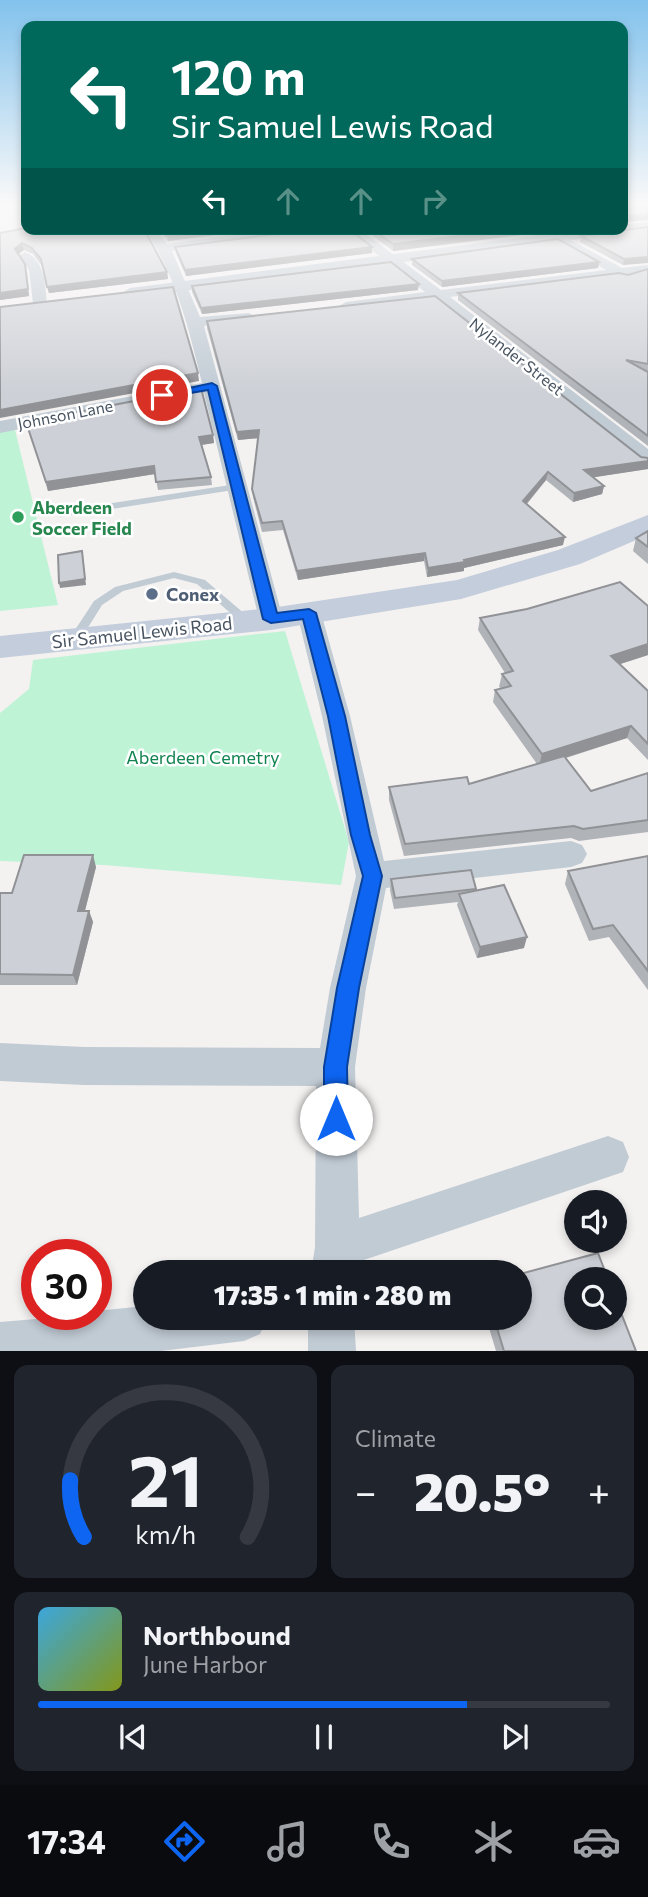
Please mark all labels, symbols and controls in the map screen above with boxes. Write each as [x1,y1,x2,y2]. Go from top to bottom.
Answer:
text: 120 m [171,45,305,105]
icon: left [56,49,147,140]
text: Sir Samuel Lewis Road [171,105,493,145]
icon: left [196,182,234,220]
icon: ahead [269,182,307,220]
icon: ahead [342,182,380,220]
icon: right [415,182,453,220]
street label: Nylander Street [466,313,568,399]
pin [132,365,192,425]
icon: arrive [143,376,181,414]
street label: Johnson Lane [16,395,114,433]
place label: Aberdeen Soccer Field [32,496,132,539]
marker: Aberdeen Soccer Field [10,509,26,525]
place label: Conex [166,583,219,605]
marker: Conex [144,586,160,602]
street label: Sir Samuel Lewis Road [51,612,233,652]
park label: Aberdeen Cemetry [126,746,280,768]
position arrow [299,1082,373,1156]
map controls [564,1190,627,1330]
button: sound [564,1190,627,1253]
speed limit sign: 30 [21,1239,112,1330]
button: search [564,1267,627,1330]
text: 17:35 · 1 min · 280 m [214,1279,451,1310]
text: Climate [355,1424,436,1452]
text: 21 [128,1434,203,1523]
text: 20.5° [414,1458,550,1522]
text: − [355,1467,377,1514]
text: + [588,1467,610,1514]
text: km/h [135,1519,196,1549]
text: Northbound [143,1619,291,1650]
text: June Harbor [143,1650,267,1678]
icon: previous [114,1718,152,1756]
icon: pause [305,1718,343,1756]
icon: next [496,1718,534,1756]
icon: directions [160,1817,209,1866]
icon: music [263,1817,312,1866]
icon: phone [366,1817,415,1866]
icon: climate [469,1817,518,1866]
icon: car [572,1817,621,1866]
text: 17:34 [27,1821,106,1861]

